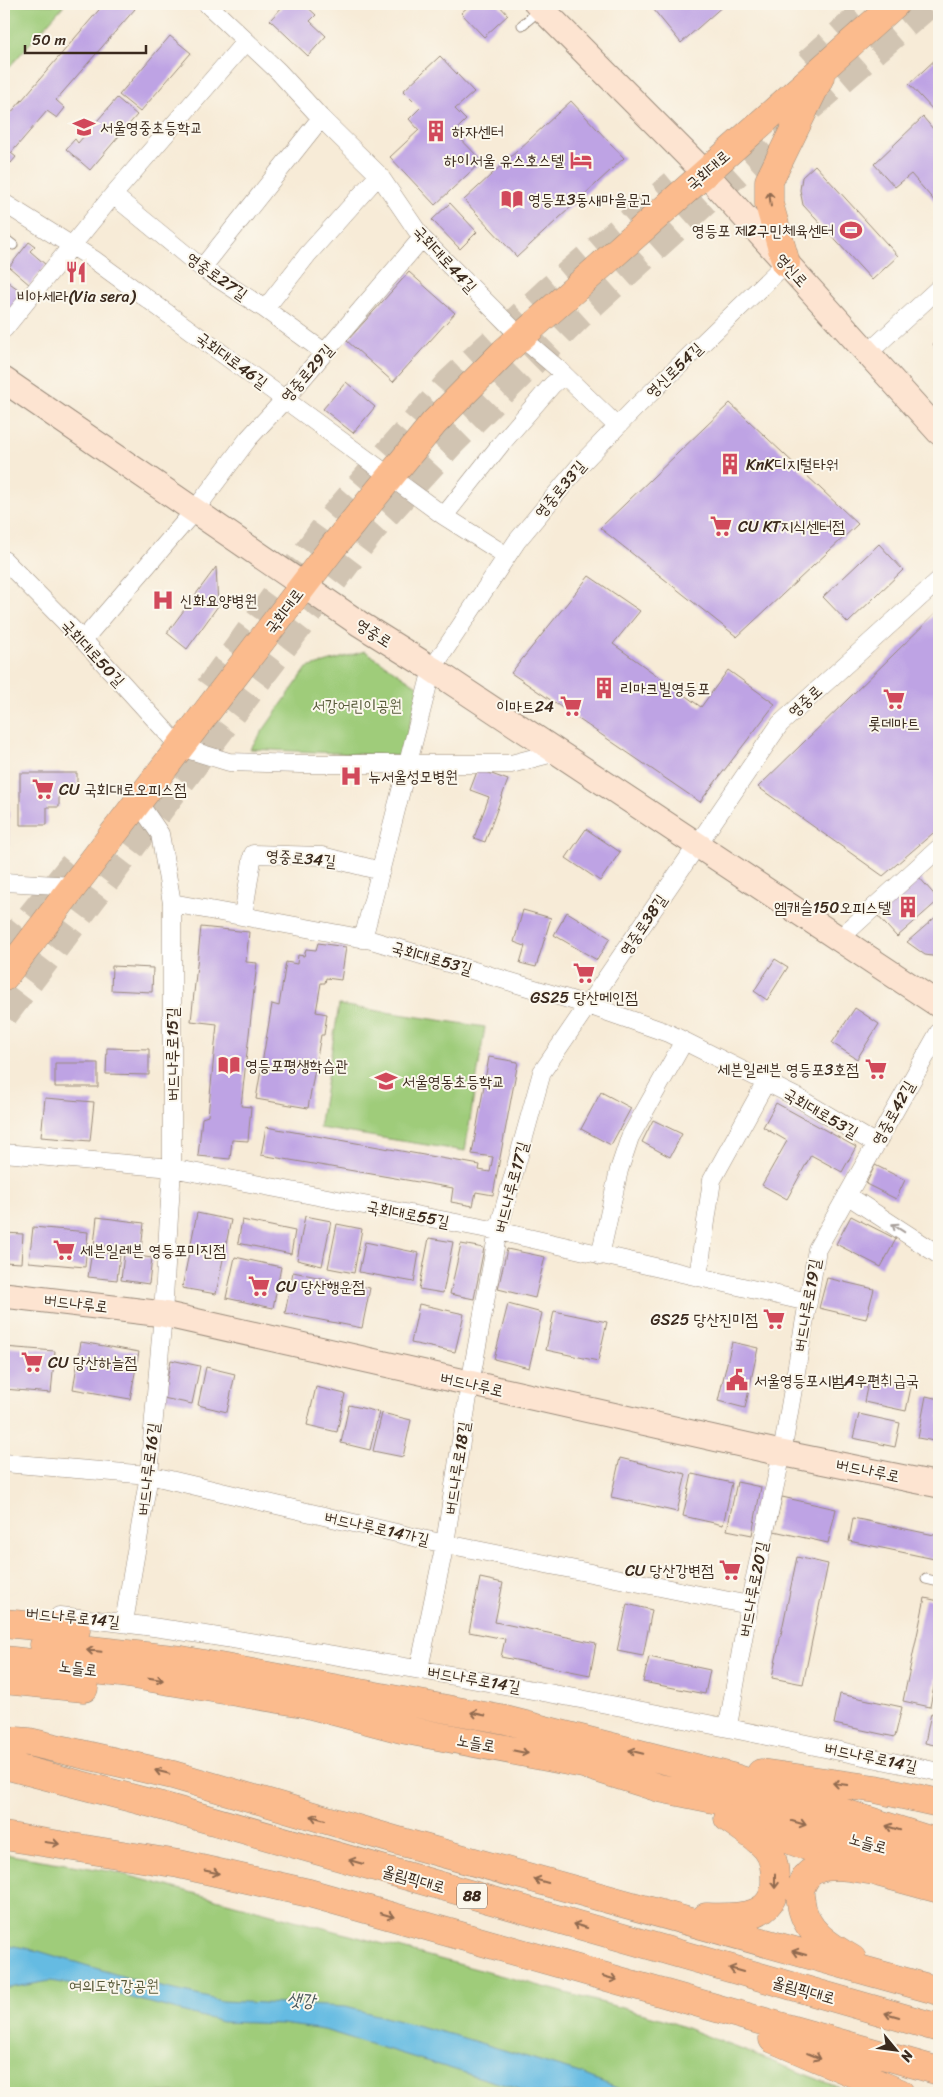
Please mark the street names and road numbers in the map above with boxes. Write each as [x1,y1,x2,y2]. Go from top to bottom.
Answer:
street label: 국회대로 [679,142,737,198]
street label: 국회대로44길 [406,218,484,300]
street label: 영중로27길 [180,244,254,308]
street label: 영신로 [768,246,816,294]
street label: 국회대로46길 [190,324,274,396]
street label: 영신로54길 [638,335,710,405]
street label: 영중로29길 [273,337,341,409]
street label: 영중로33길 [527,453,593,525]
street label: 국회대로 [257,582,311,640]
street label: 영중로 [350,610,398,656]
street label: 국회대로50길 [54,612,132,694]
street label: 영중로 [781,677,829,725]
street label: 영중로34길 [265,840,337,876]
street label: 영중로38길 [611,888,675,962]
street label: 국회대로53길 [388,933,476,983]
street label: 버드나루로15길 [158,1007,187,1101]
street label: 영중로42길 [863,1075,923,1151]
street label: 국회대로53길 [778,1080,864,1146]
street label: 버드나루로17길 [485,1138,537,1236]
street label: 국회대로55길 [364,1192,452,1236]
street label: 버드나루로19길 [785,1256,829,1354]
street label: 버드나루로 [42,1285,110,1321]
street label: 버드나루로 [437,1363,507,1405]
street label: 버드나루로18길 [435,1419,479,1517]
street label: 버드나루로16길 [128,1421,168,1517]
street label: 버드나루로 [834,1449,902,1491]
street label: 버드나루로14가길 [322,1502,433,1554]
street label: 버드나루로20길 [730,1539,776,1639]
street label: 버드나루로14길 [25,1598,121,1636]
street label: 노들로 [57,1651,99,1685]
street label: 버드나루로14길 [425,1657,523,1701]
street label: 노들로 [454,1725,498,1761]
street label: 버드나루로14길 [822,1733,920,1781]
street label: 노들로 [845,1824,891,1862]
street label: 올림픽대로 [379,1856,449,1902]
road number: 88 [457,1884,487,1908]
street label: 올림픽대로 [769,1967,839,2013]

